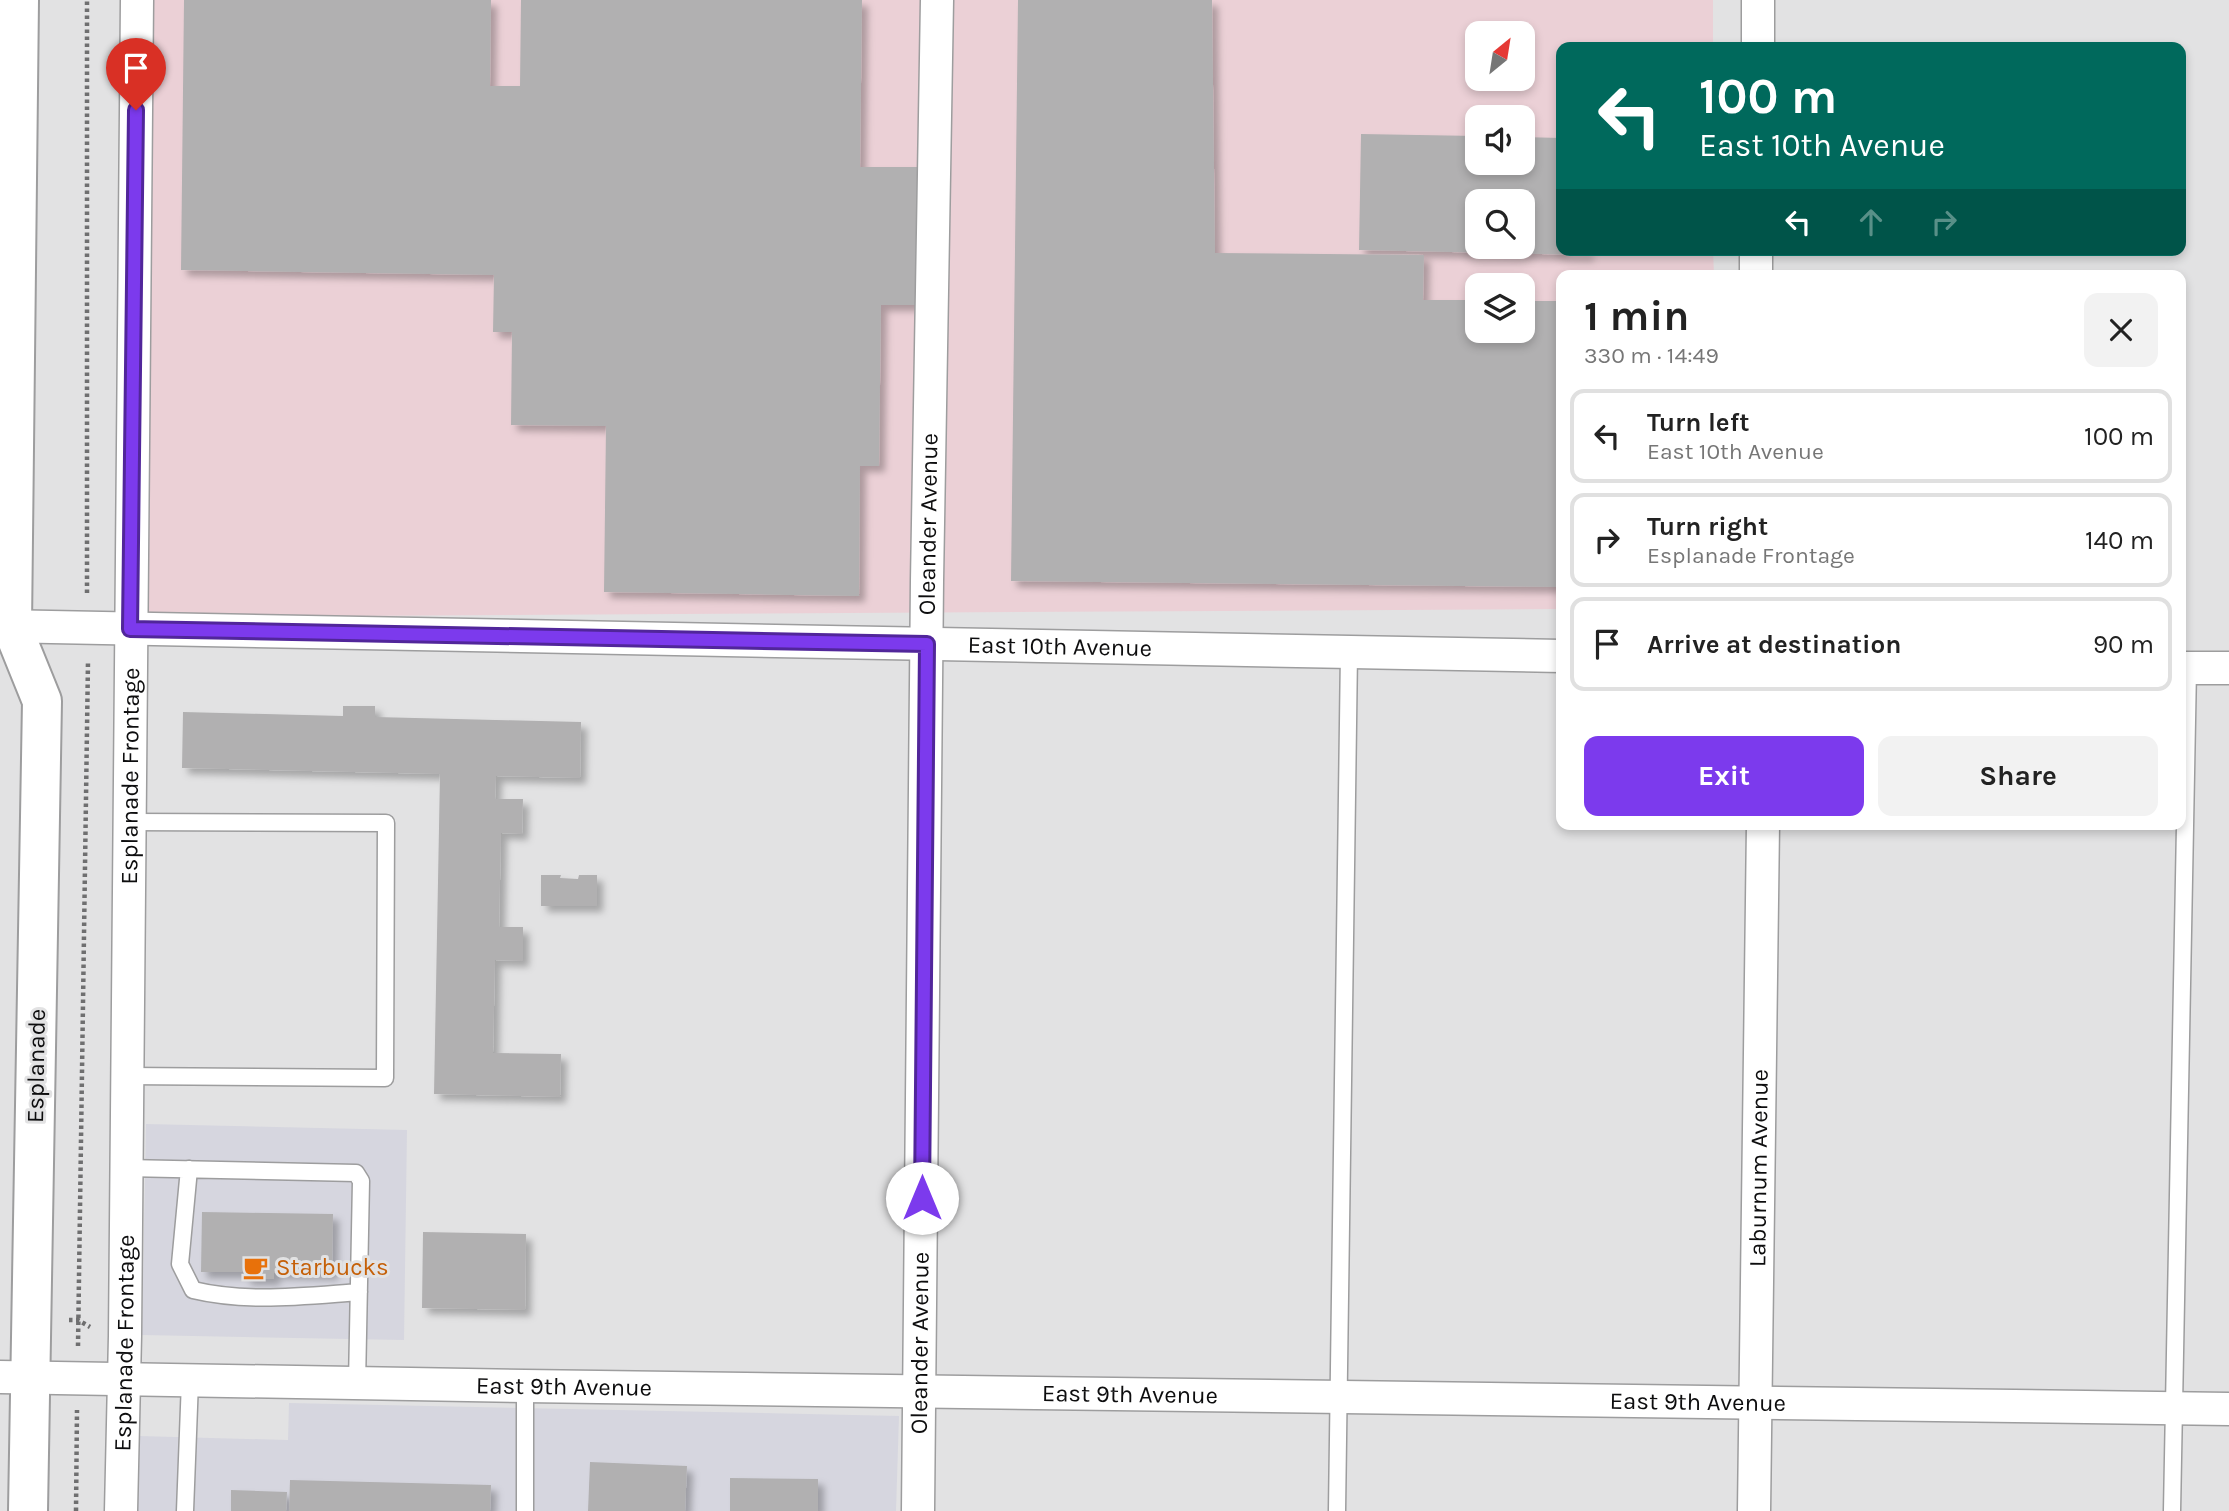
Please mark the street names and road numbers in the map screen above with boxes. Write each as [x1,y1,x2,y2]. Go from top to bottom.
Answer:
street label: Oleander Avenue [913,433,944,615]
street label: East 10th Avenue [967,631,1152,662]
street label: Esplanade Frontage [115,667,145,885]
street label: Esplanade [21,1009,51,1123]
street label: Laburnum Avenue [1743,1069,1774,1267]
street label: Esplanade Frontage [108,1234,140,1452]
street label: Oleander Avenue [905,1252,935,1434]
street label: East 9th Avenue [476,1371,652,1402]
street label: East 9th Avenue [1042,1379,1218,1409]
street label: East 9th Avenue [1610,1387,1786,1417]

